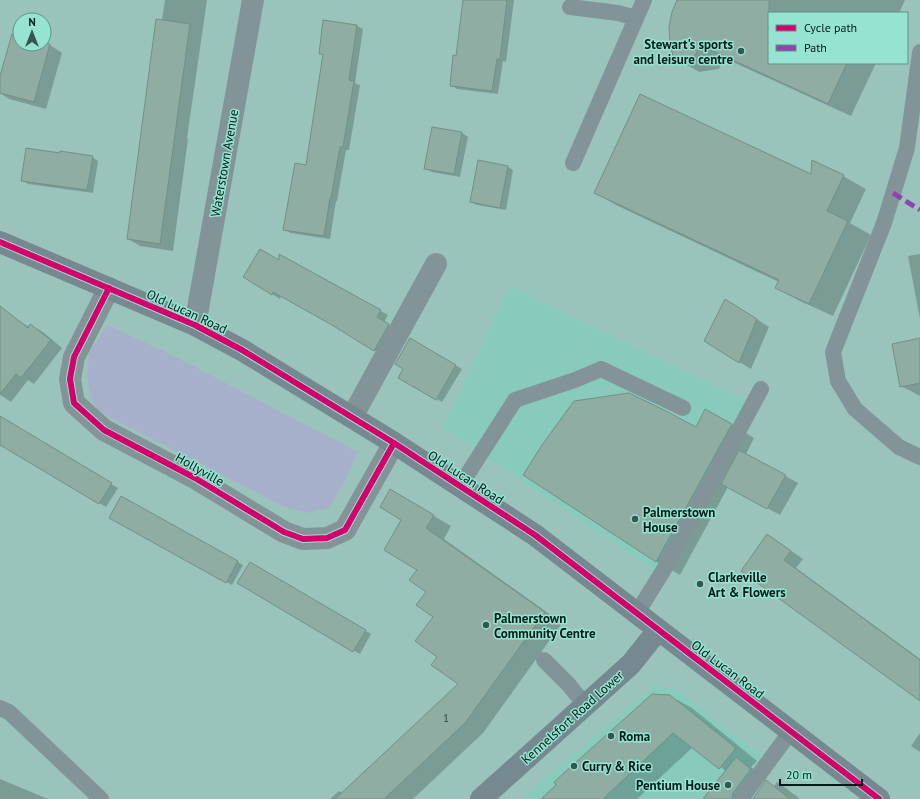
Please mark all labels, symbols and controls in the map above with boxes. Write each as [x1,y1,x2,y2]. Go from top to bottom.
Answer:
north arrow [12,12,52,52]
legend [768,12,908,64]
text: N [28,15,36,29]
text: Cycle path [804,20,857,35]
place label: Stewart's sports and leisure centre [634,36,733,68]
text: Path [804,40,827,55]
marker: Stewart's sports and leisure centre [736,46,746,56]
street label: Waterstown Avenue [207,108,242,218]
street label: Old Lucan Road [144,285,230,338]
street label: Old Lucan Road [425,447,507,508]
street label: Hollyville [172,449,227,490]
place label: Palmerstown House [643,504,715,536]
marker: Palmerstown House [630,514,640,524]
place label: Clarkeville Art & Flowers [708,569,786,601]
marker: Clarkeville Art & Flowers [695,579,705,589]
place label: Palmerstown Community Centre [494,610,596,642]
marker: Palmerstown Community Centre [481,620,491,630]
street label: Old Lucan Road [688,636,768,702]
street label: Kennelsfort Road Lower [518,667,627,768]
house number: 1 [443,711,449,725]
place label: Roma [619,728,650,745]
marker: Roma [606,731,616,741]
place label: Curry & Rice [582,758,652,775]
marker: Curry & Rice [569,761,579,771]
scale bar [780,761,862,787]
text: 20 m [786,767,812,782]
place label: Pentium House [636,777,720,794]
marker: Pentium House [723,780,733,790]

